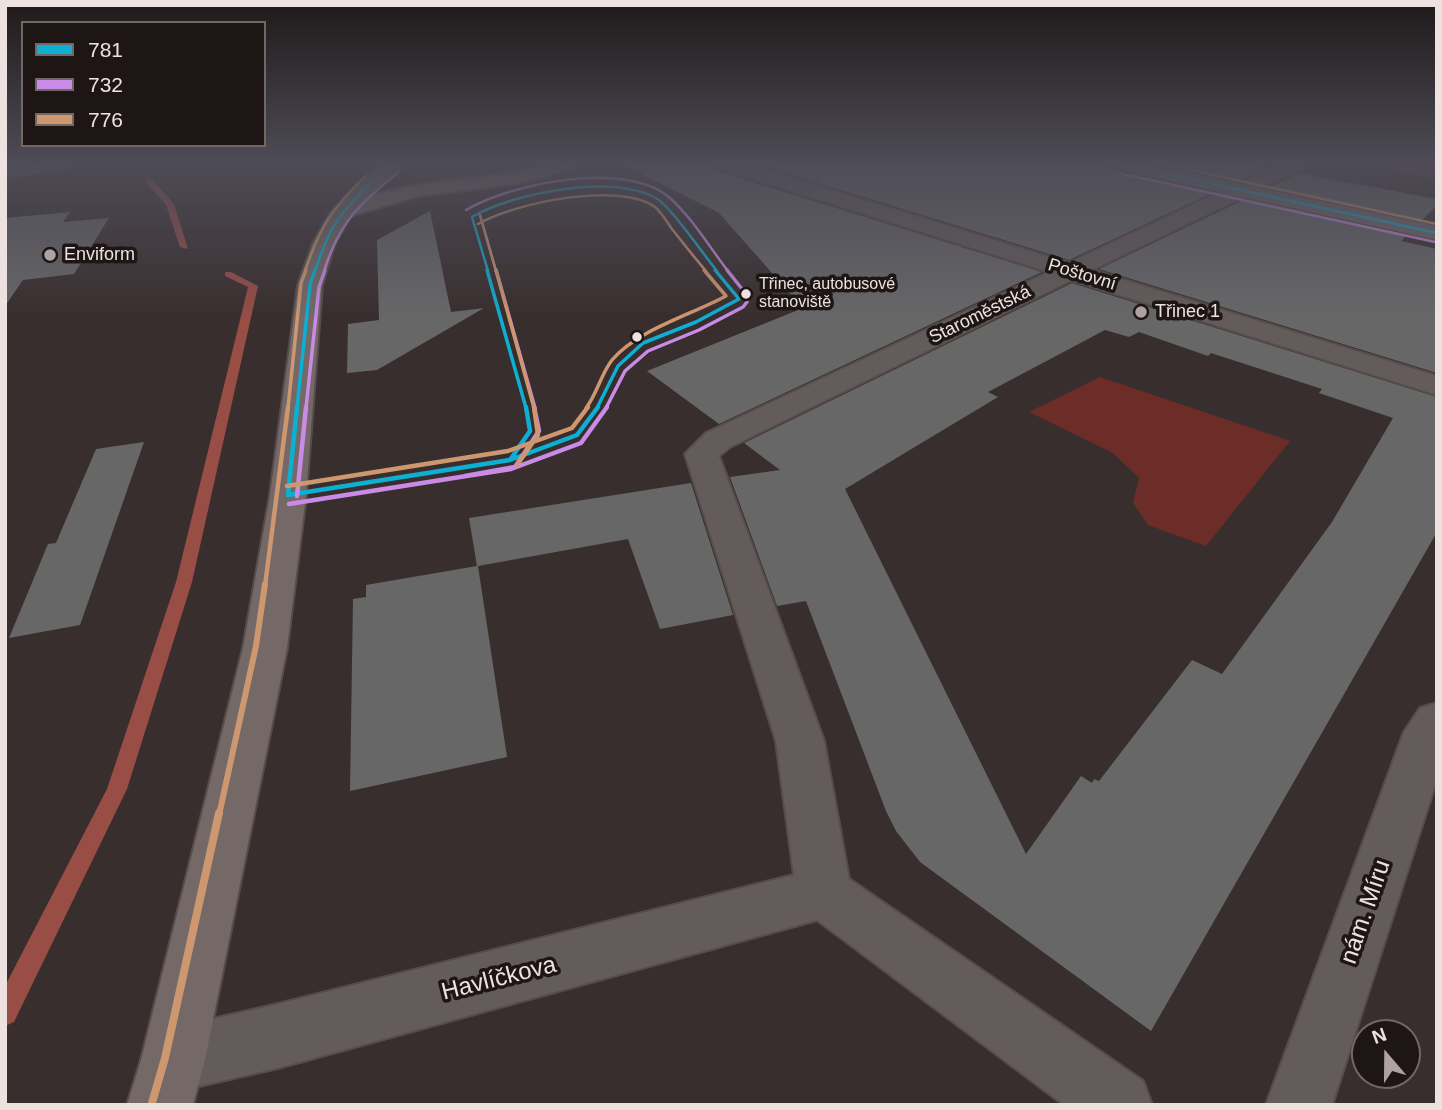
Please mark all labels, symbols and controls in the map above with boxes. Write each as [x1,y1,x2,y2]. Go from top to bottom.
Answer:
legend [21,21,266,147]
text: 781 [88,38,123,61]
text: 732 [88,73,123,96]
text: 776 [88,108,123,131]
place label: Enviform [64,244,135,266]
marker: Enviform [42,247,58,263]
street label: Poštovní [1045,254,1119,296]
place label: Třinec, autobusové stanoviště [759,275,895,313]
street label: Staroměstská [926,281,1034,349]
marker: Třinec, autobusové stanoviště [739,287,753,301]
place label: Třinec 1 [1155,301,1220,323]
marker: Třinec 1 [1133,304,1149,320]
unlabelled marker [630,330,644,344]
street label: nám. Míru [1335,856,1397,968]
street label: Havlíčkova [439,951,559,1007]
north arrow [1351,1019,1421,1089]
text: N [1369,1023,1389,1048]

